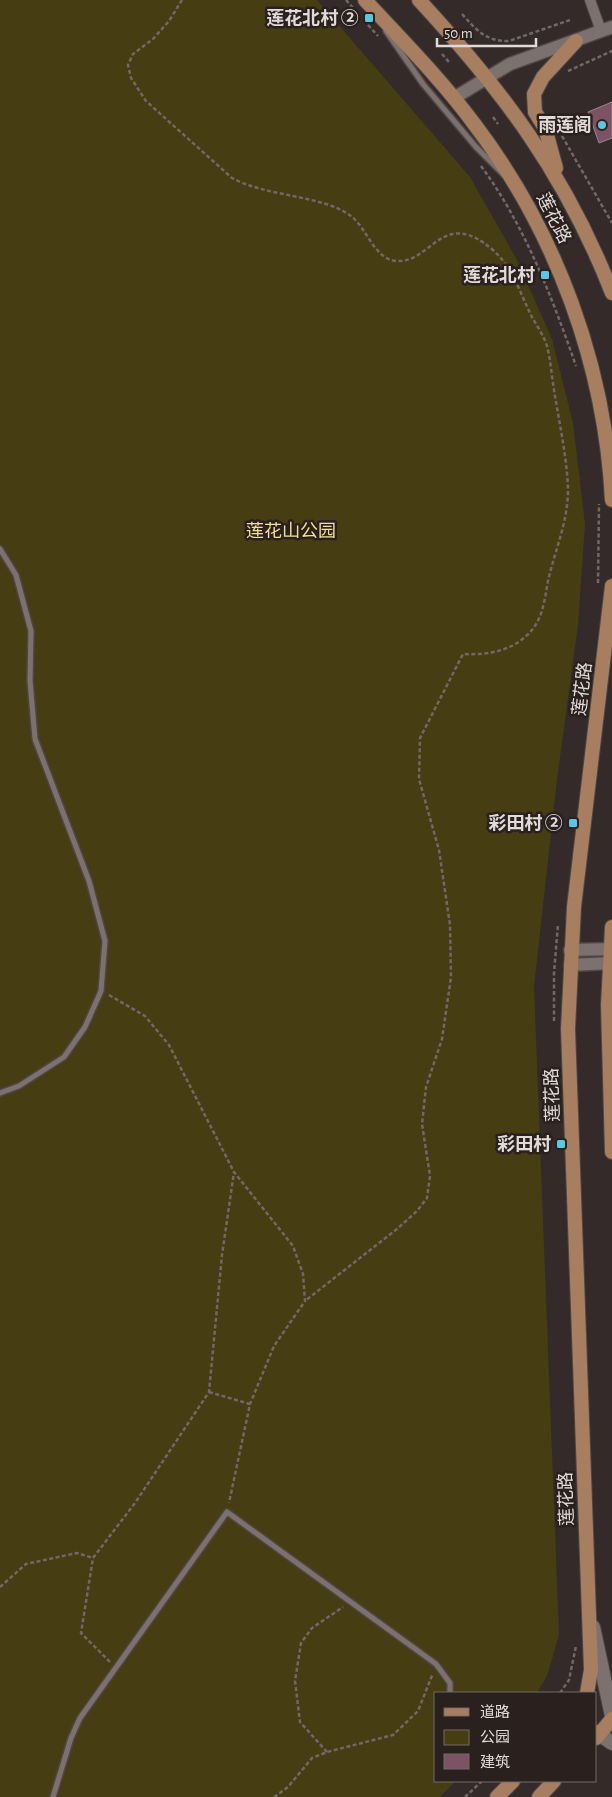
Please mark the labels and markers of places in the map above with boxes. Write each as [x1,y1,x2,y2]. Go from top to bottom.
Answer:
place label: 莲花北村 ② [266,8,359,28]
marker: 莲花北村 ② [363,12,375,24]
place label: 雨莲阁 [538,115,592,135]
marker: 雨莲阁 [596,119,608,131]
place label: 莲花北村 [463,265,535,285]
marker: 莲花北村 [539,269,551,281]
place label: 彩田村 ② [488,813,563,833]
marker: 彩田村 ② [567,817,579,829]
place label: 彩田村 [497,1134,551,1154]
marker: 彩田村 [555,1138,567,1150]

